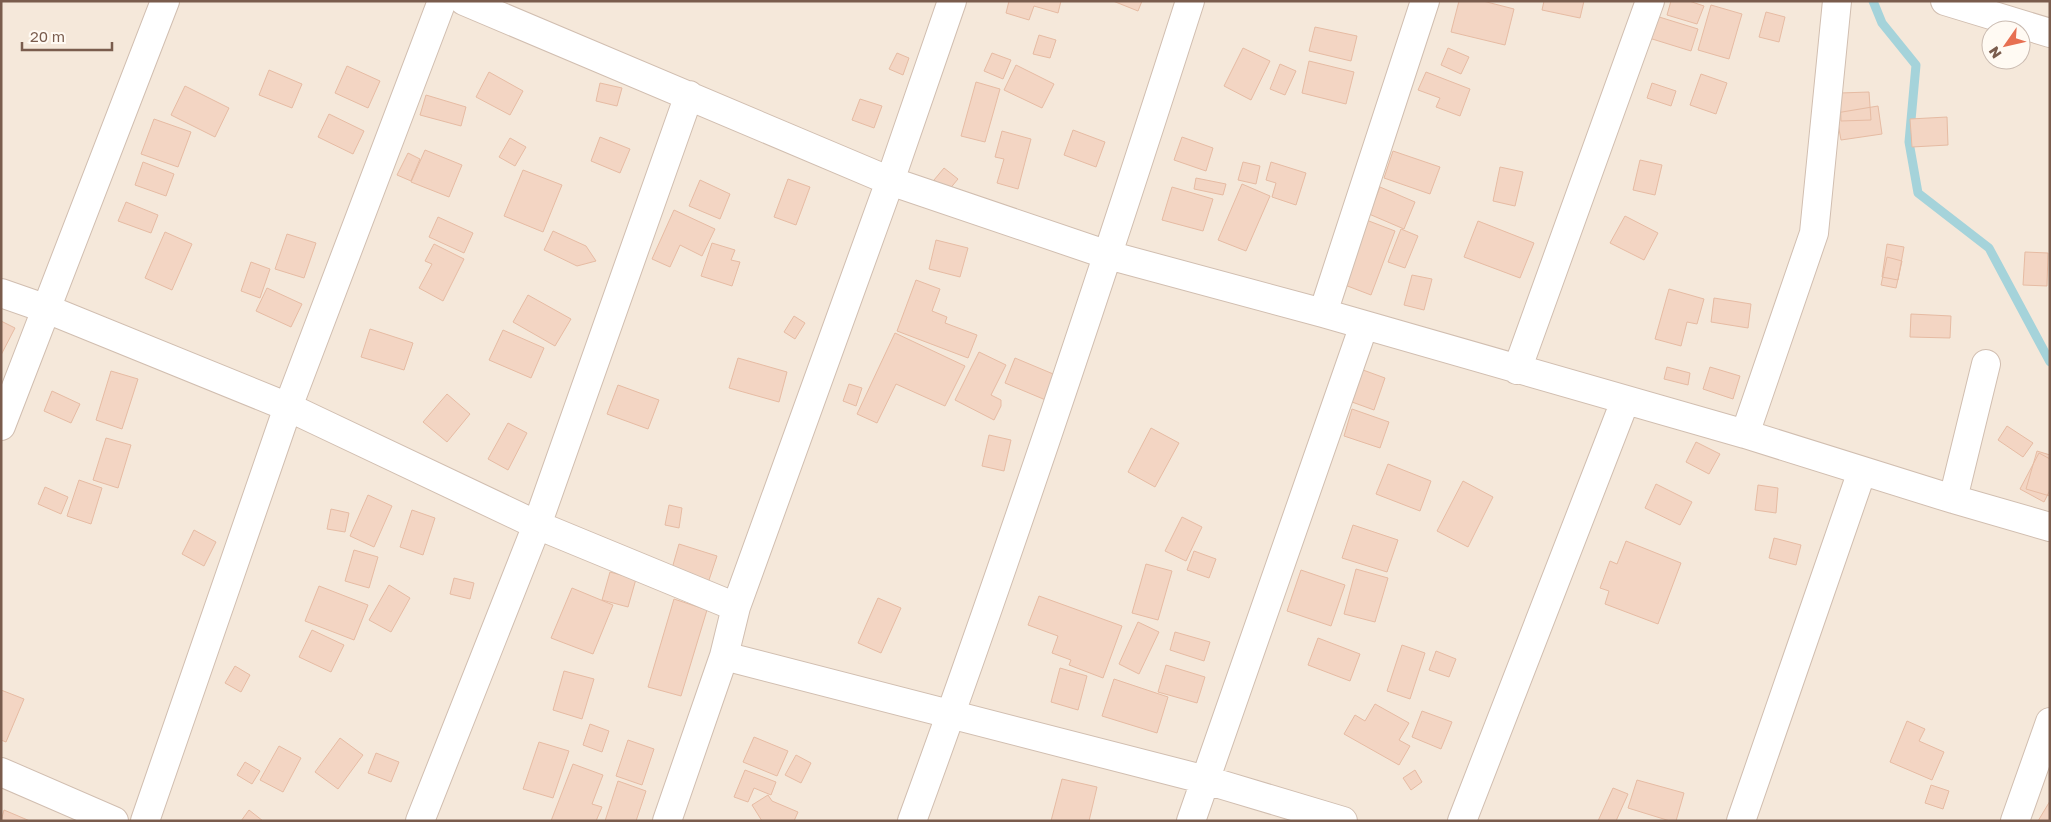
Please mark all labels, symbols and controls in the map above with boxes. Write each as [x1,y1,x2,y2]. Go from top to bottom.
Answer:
scale bar [22,20,112,52]
north arrow [1981,20,2031,70]
text: 20 m [30,27,65,45]
text: N [1985,43,2005,62]

